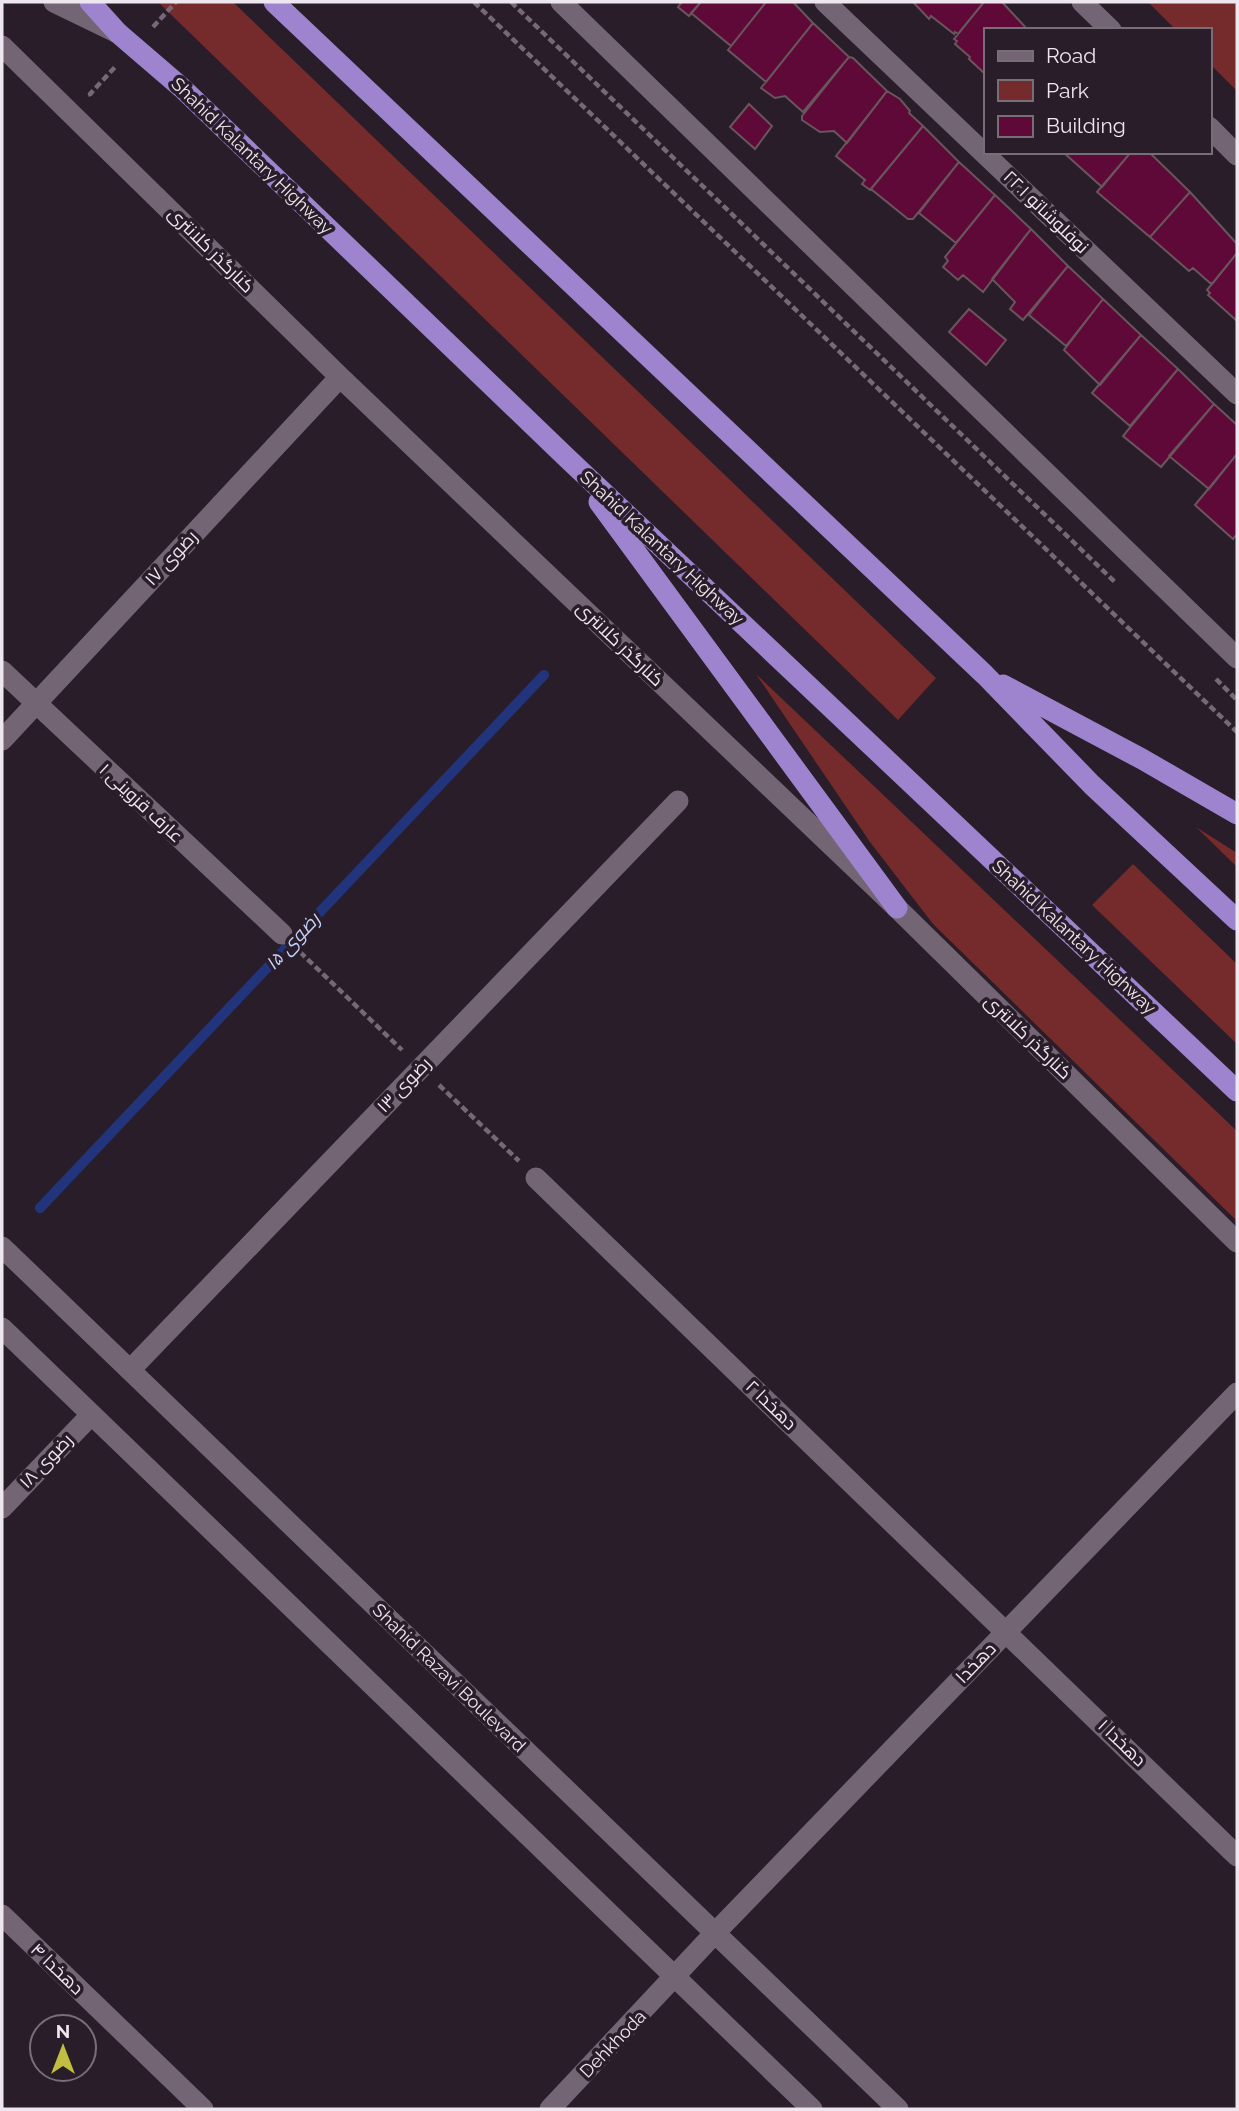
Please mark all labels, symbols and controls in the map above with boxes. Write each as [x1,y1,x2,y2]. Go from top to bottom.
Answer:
legend [984,28,1211,154]
text: Road [1046,43,1096,68]
street label: Shahid Kalantary Highway [167,73,338,238]
text: Park [1046,78,1089,103]
text: Building [1046,113,1126,138]
street label: نوفلوشاتو ۲۲.۱ [999,166,1093,258]
street label: کنارگذر کلانتری [163,202,259,298]
street label: Shahid Kalantary Highway [576,466,749,629]
street label: رضوی ۱۷ [140,526,202,590]
street label: کنارگذر کلانتری [572,597,668,691]
street label: عارف قزوینی ۱ [95,759,187,847]
street label: Shahid Kalantary Highway [988,855,1161,1018]
water label: رضوی ۱۵ [260,907,326,975]
street label: کنارگذر کلانتری [980,990,1076,1084]
street label: رضوی ۱۳ [372,1053,436,1117]
street label: دهخدا ۲ [742,1375,801,1434]
street label: رضوی ۱۸ [15,1429,77,1493]
street label: Shahid Razavi Boulevard [369,1599,530,1756]
street label: دهخدا [951,1638,1000,1687]
street label: دهخدا ۱ [1094,1715,1151,1771]
street label: دهخدا ۴ [27,1939,88,1999]
street label: Dehkhoda [575,2006,650,2082]
north arrow [28,2013,98,2083]
text: N [56,2020,70,2042]

